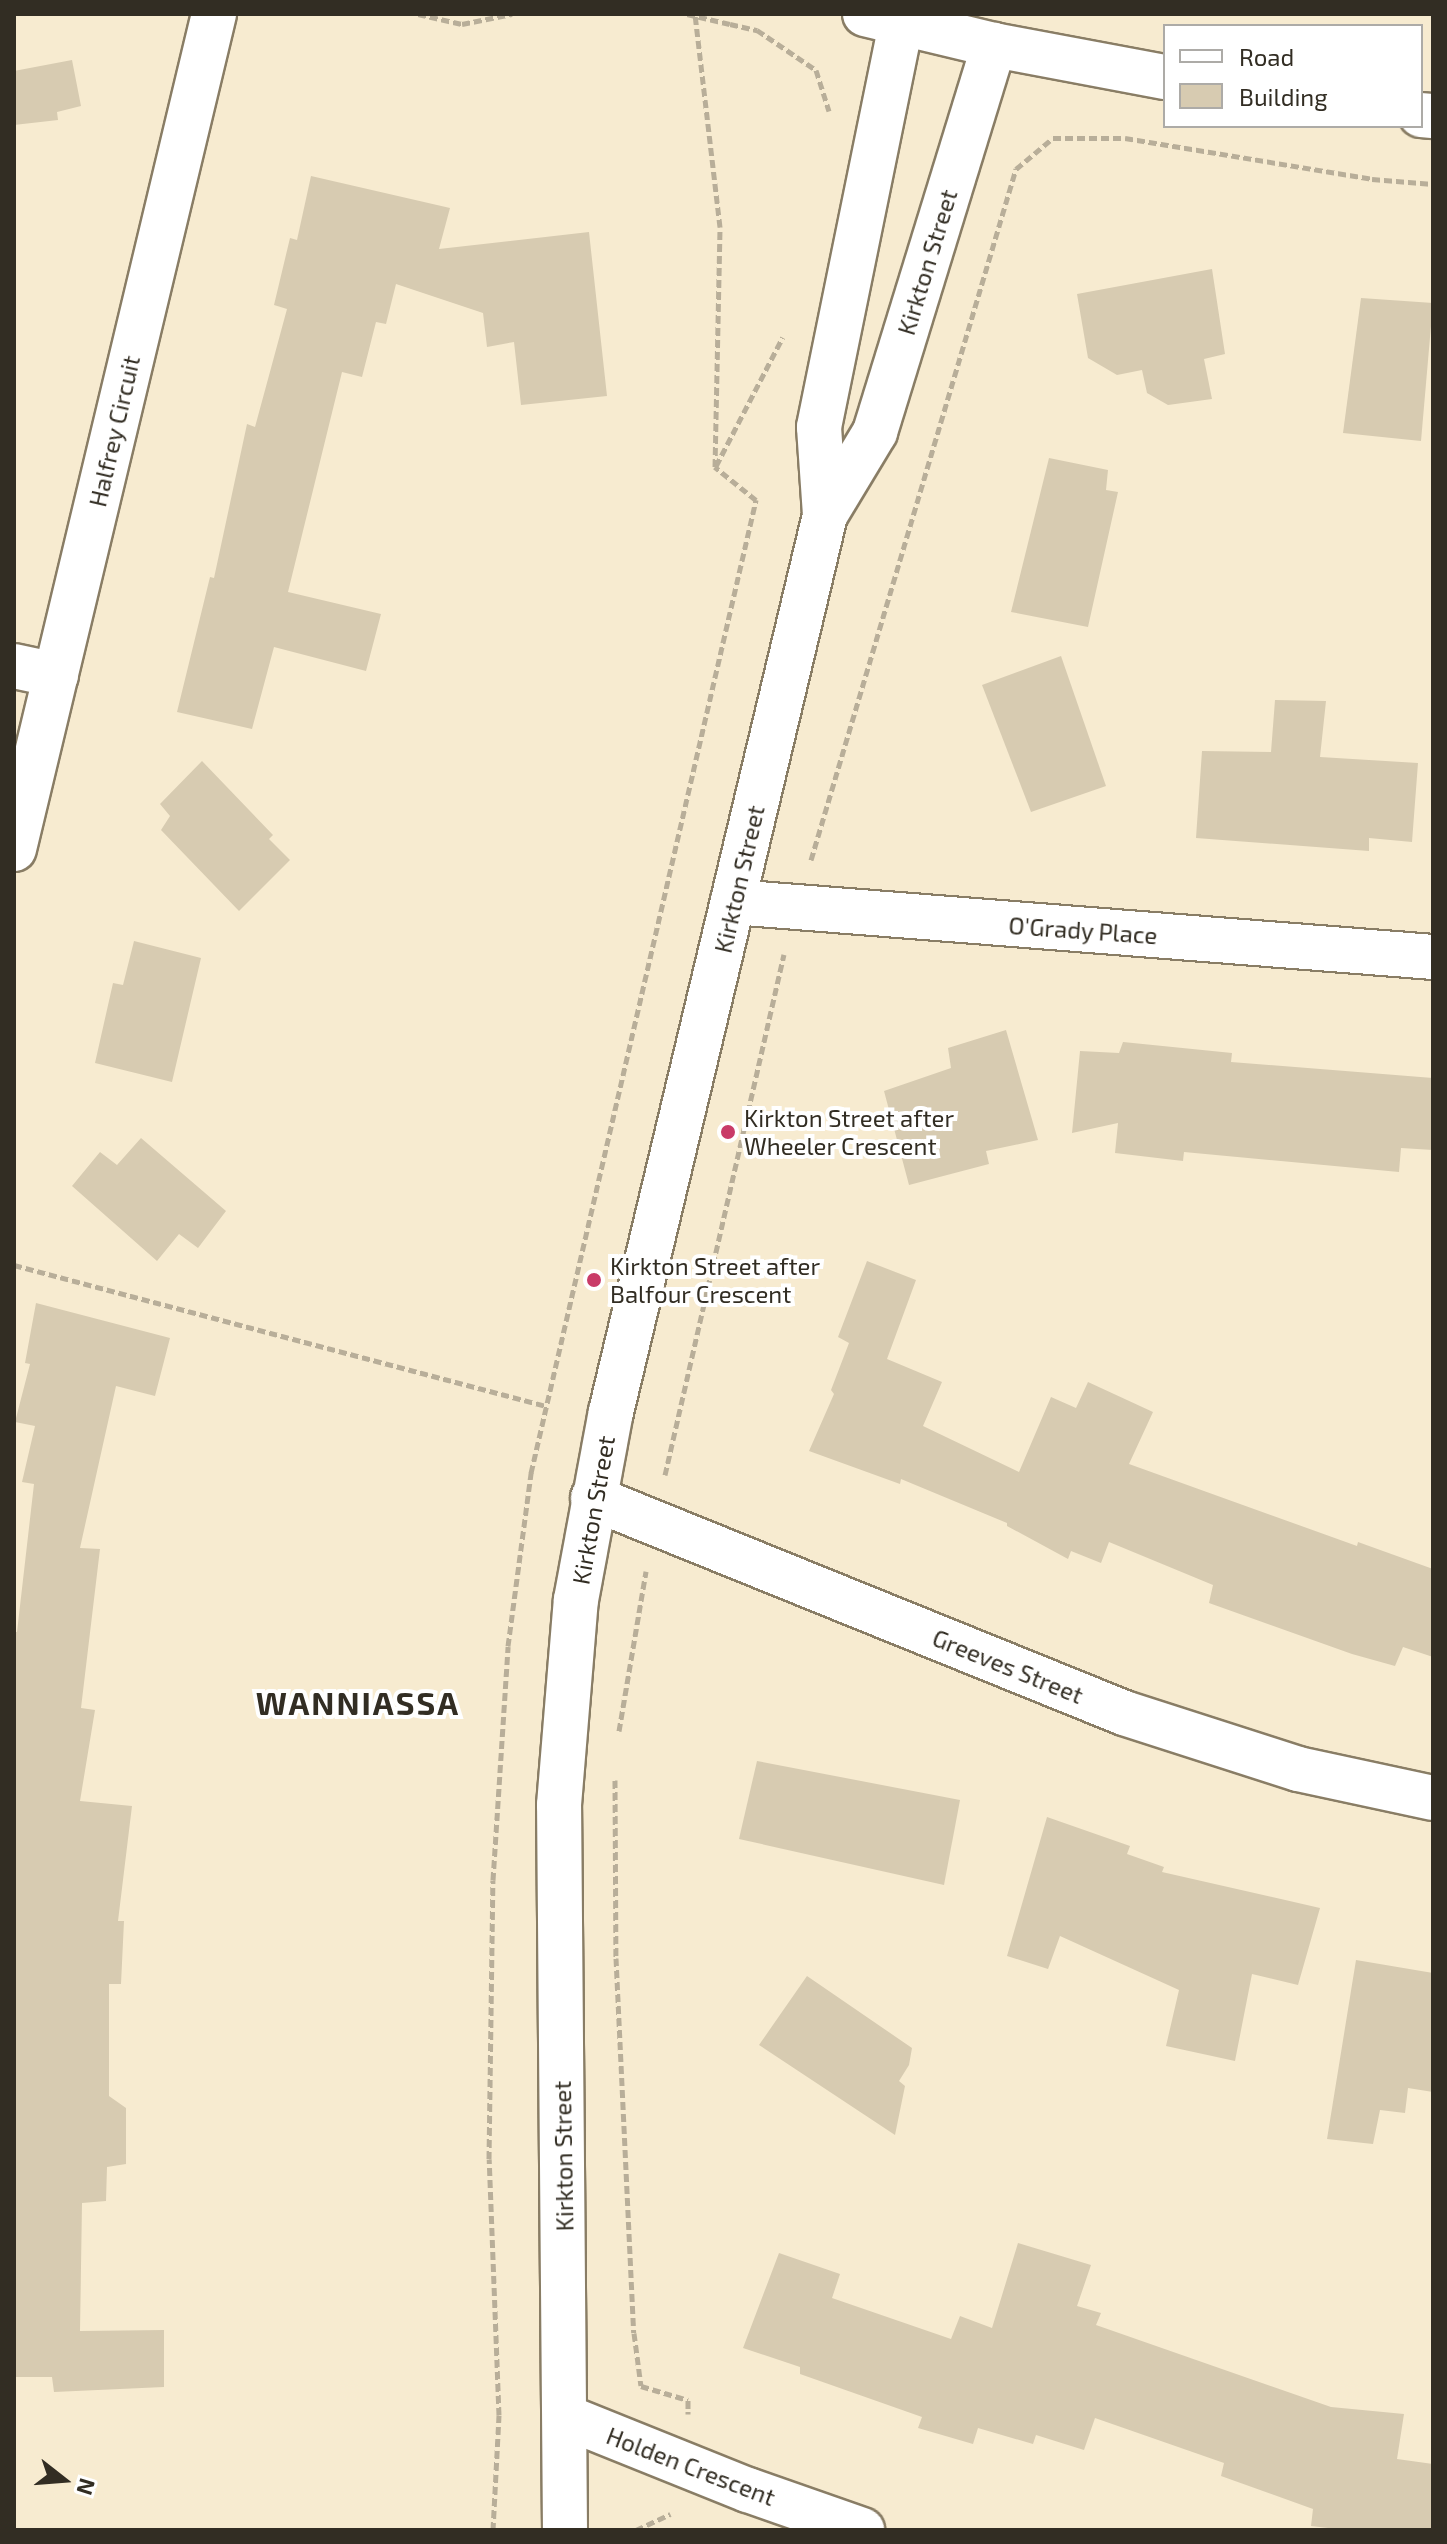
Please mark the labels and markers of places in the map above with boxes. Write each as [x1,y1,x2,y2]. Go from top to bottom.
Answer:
place label: Kirkton Street after Wheeler Crescent [744,1104,954,1160]
marker: Kirkton Street after Wheeler Crescent [719,1123,737,1141]
place label: Kirkton Street after Balfour Crescent [610,1252,820,1308]
marker: Kirkton Street after Balfour Crescent [585,1271,603,1289]

